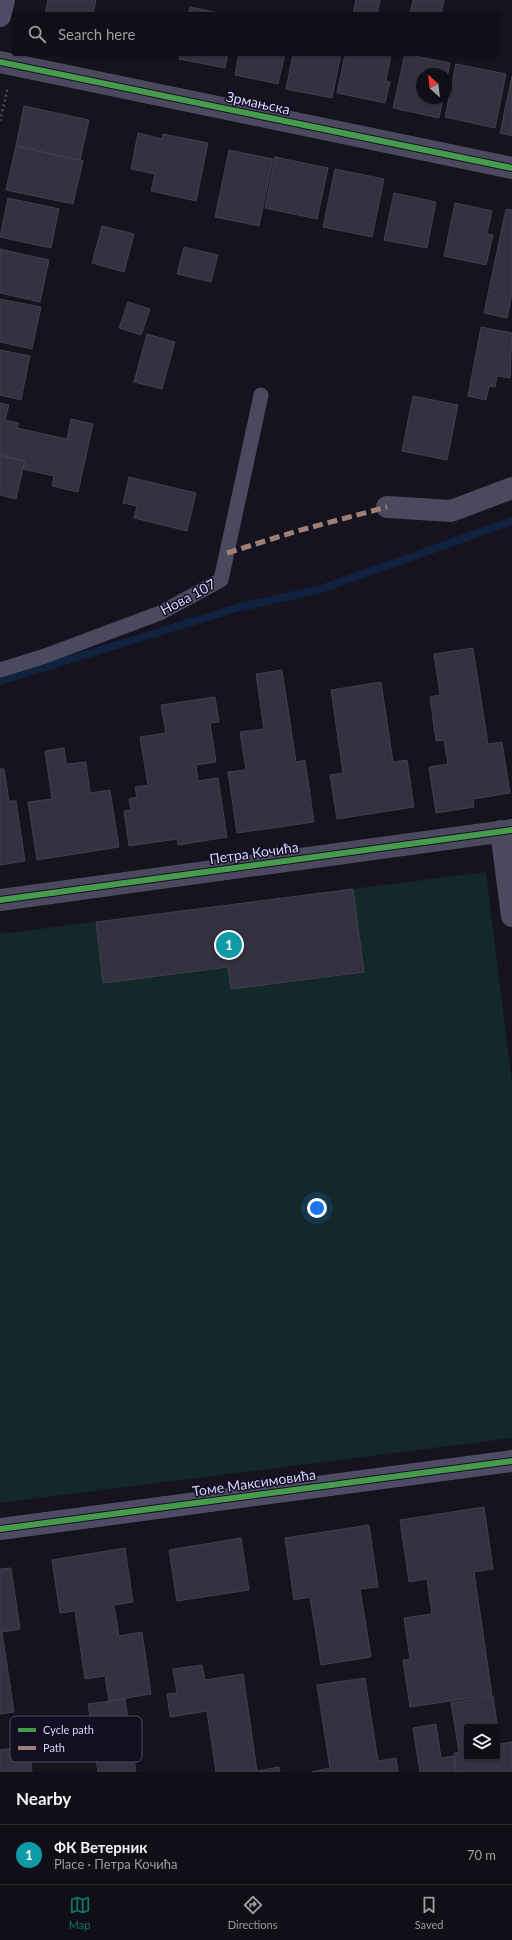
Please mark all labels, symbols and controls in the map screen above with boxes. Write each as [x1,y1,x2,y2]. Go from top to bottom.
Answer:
search box [12,12,500,56]
icon: search [26,23,48,45]
text: Search here [58,25,135,43]
north arrow [416,68,452,104]
street label: Зрмањска [225,87,292,118]
street label: Нова 107 [157,575,218,618]
street label: Петра Кочића [208,838,300,867]
pin: 1 [216,930,242,960]
your location [307,1198,327,1218]
street label: Томе Максимовића [191,1465,317,1500]
legend [10,1716,142,1762]
text: Cycle path [43,1723,94,1736]
map controls [464,1724,500,1760]
button: layers [464,1724,500,1760]
text: Path [43,1741,65,1754]
text: Nearby [16,1788,71,1809]
text: ФК Ветерник [54,1838,147,1856]
text: 1 [25,1847,33,1863]
text: 70 m [467,1847,496,1863]
text: Place · Петра Кочића [54,1856,178,1872]
tab: Map [69,1894,91,1931]
tab: Directions [228,1894,277,1931]
tab: Saved [415,1894,443,1931]

